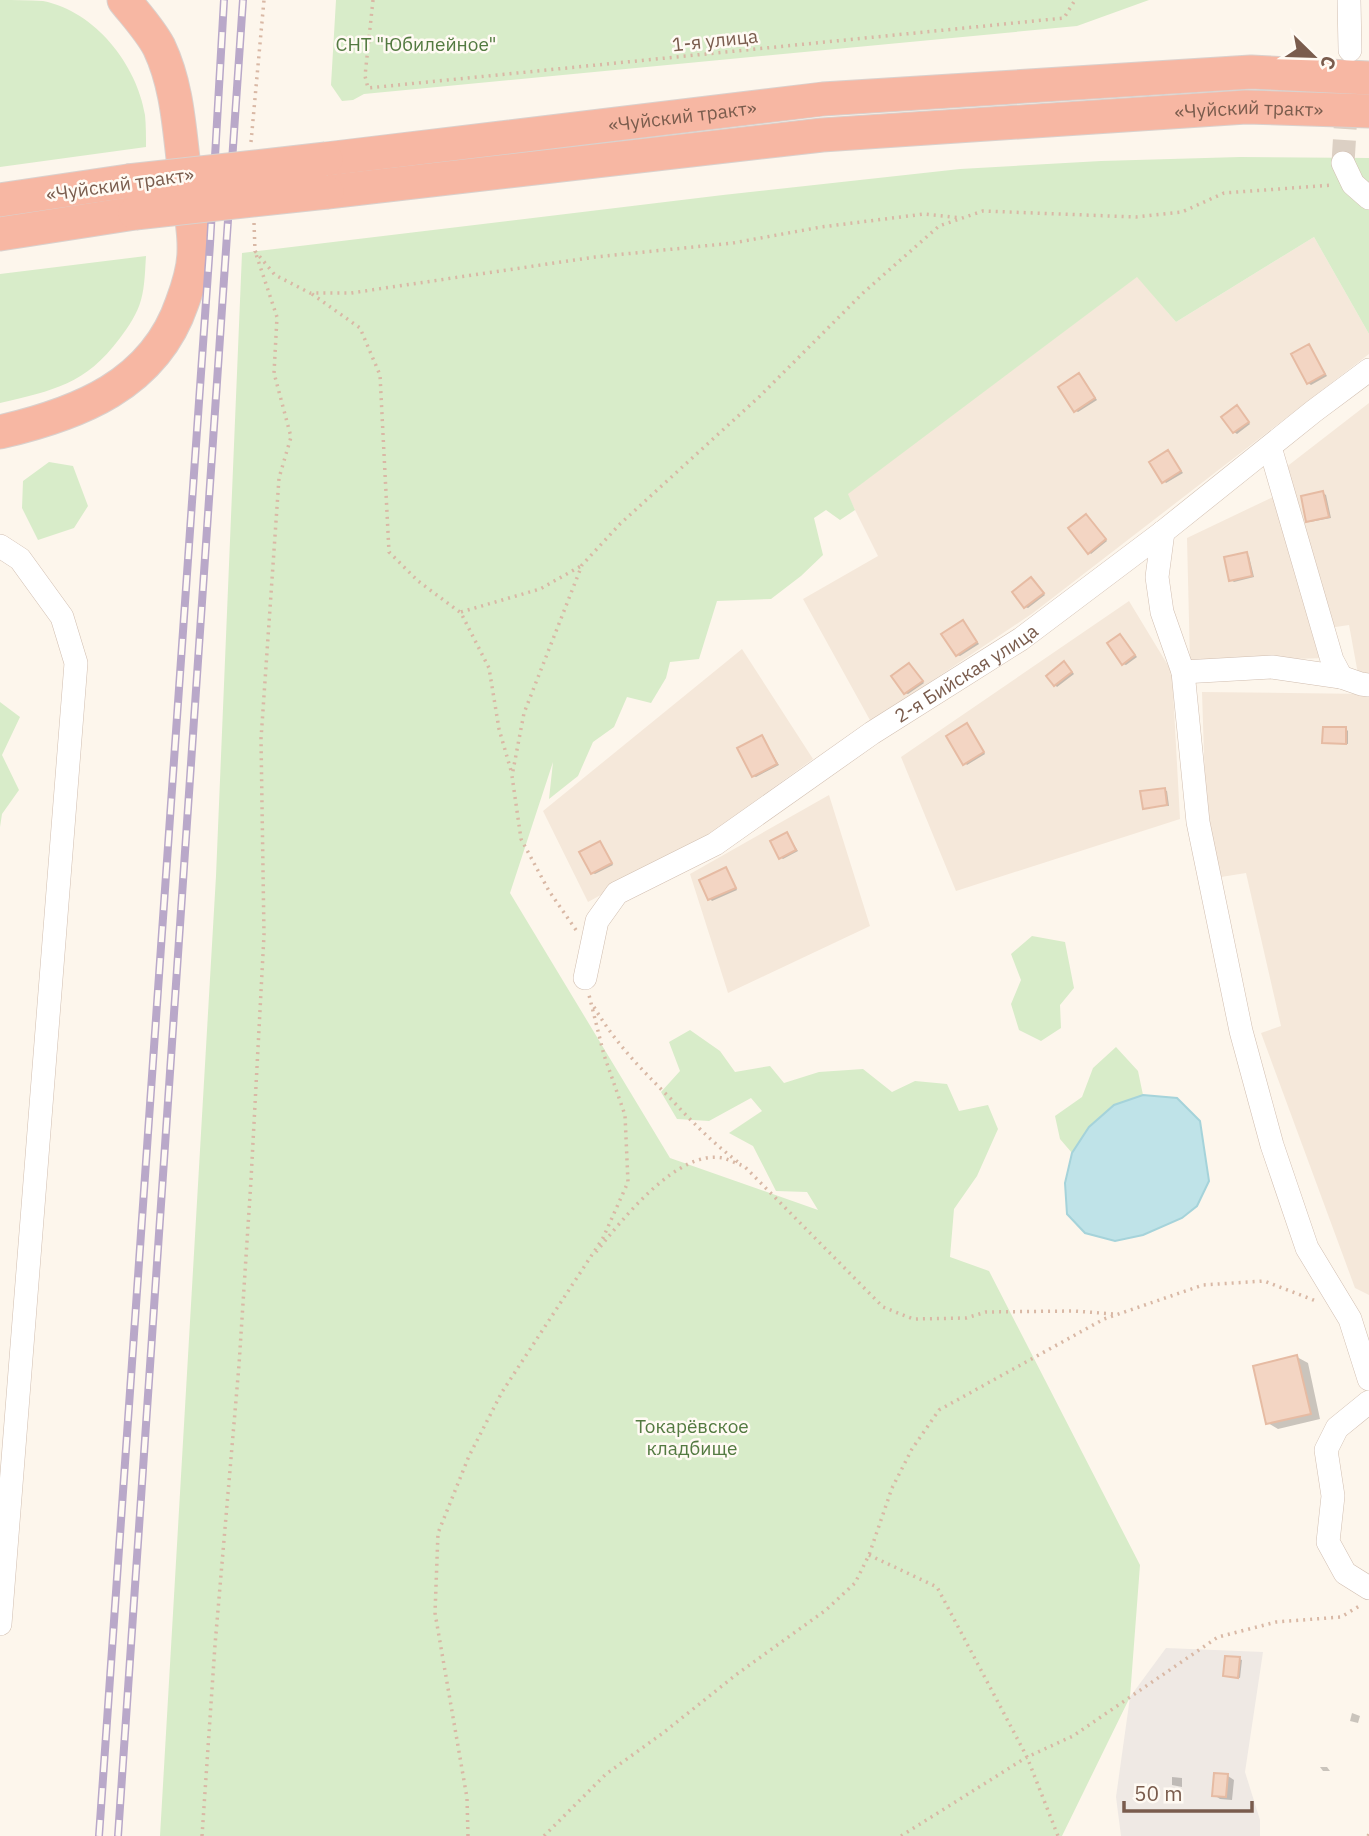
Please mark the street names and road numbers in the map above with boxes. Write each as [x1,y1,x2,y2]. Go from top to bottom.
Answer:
street label: 1-я улица [671,24,759,56]
street label: «Чуйский тракт» [607,95,758,137]
street label: «Чуйский тракт» [1174,95,1324,124]
street label: «Чуйский тракт» [45,162,196,206]
street label: 2-я Бийская улица [890,619,1043,728]

